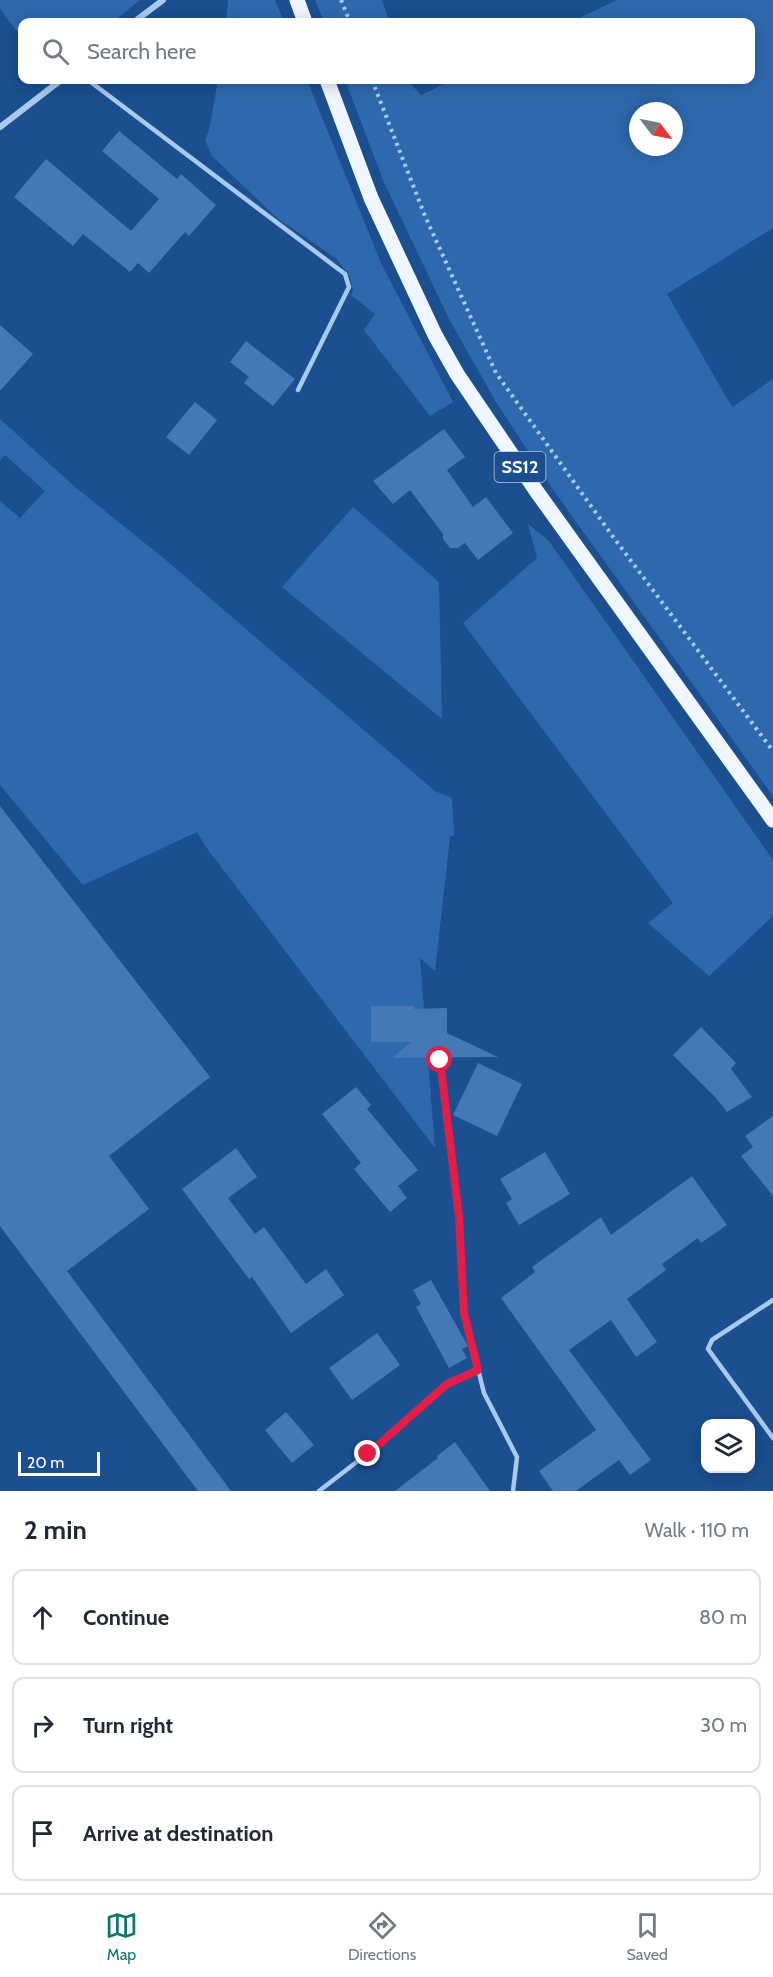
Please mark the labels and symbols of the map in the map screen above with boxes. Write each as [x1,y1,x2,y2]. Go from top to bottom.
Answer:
north arrow [629,102,683,156]
road number: SS12 [494,452,546,482]
route start [426,1046,452,1072]
route end [354,1440,380,1466]
scale bar [18,1449,100,1476]

